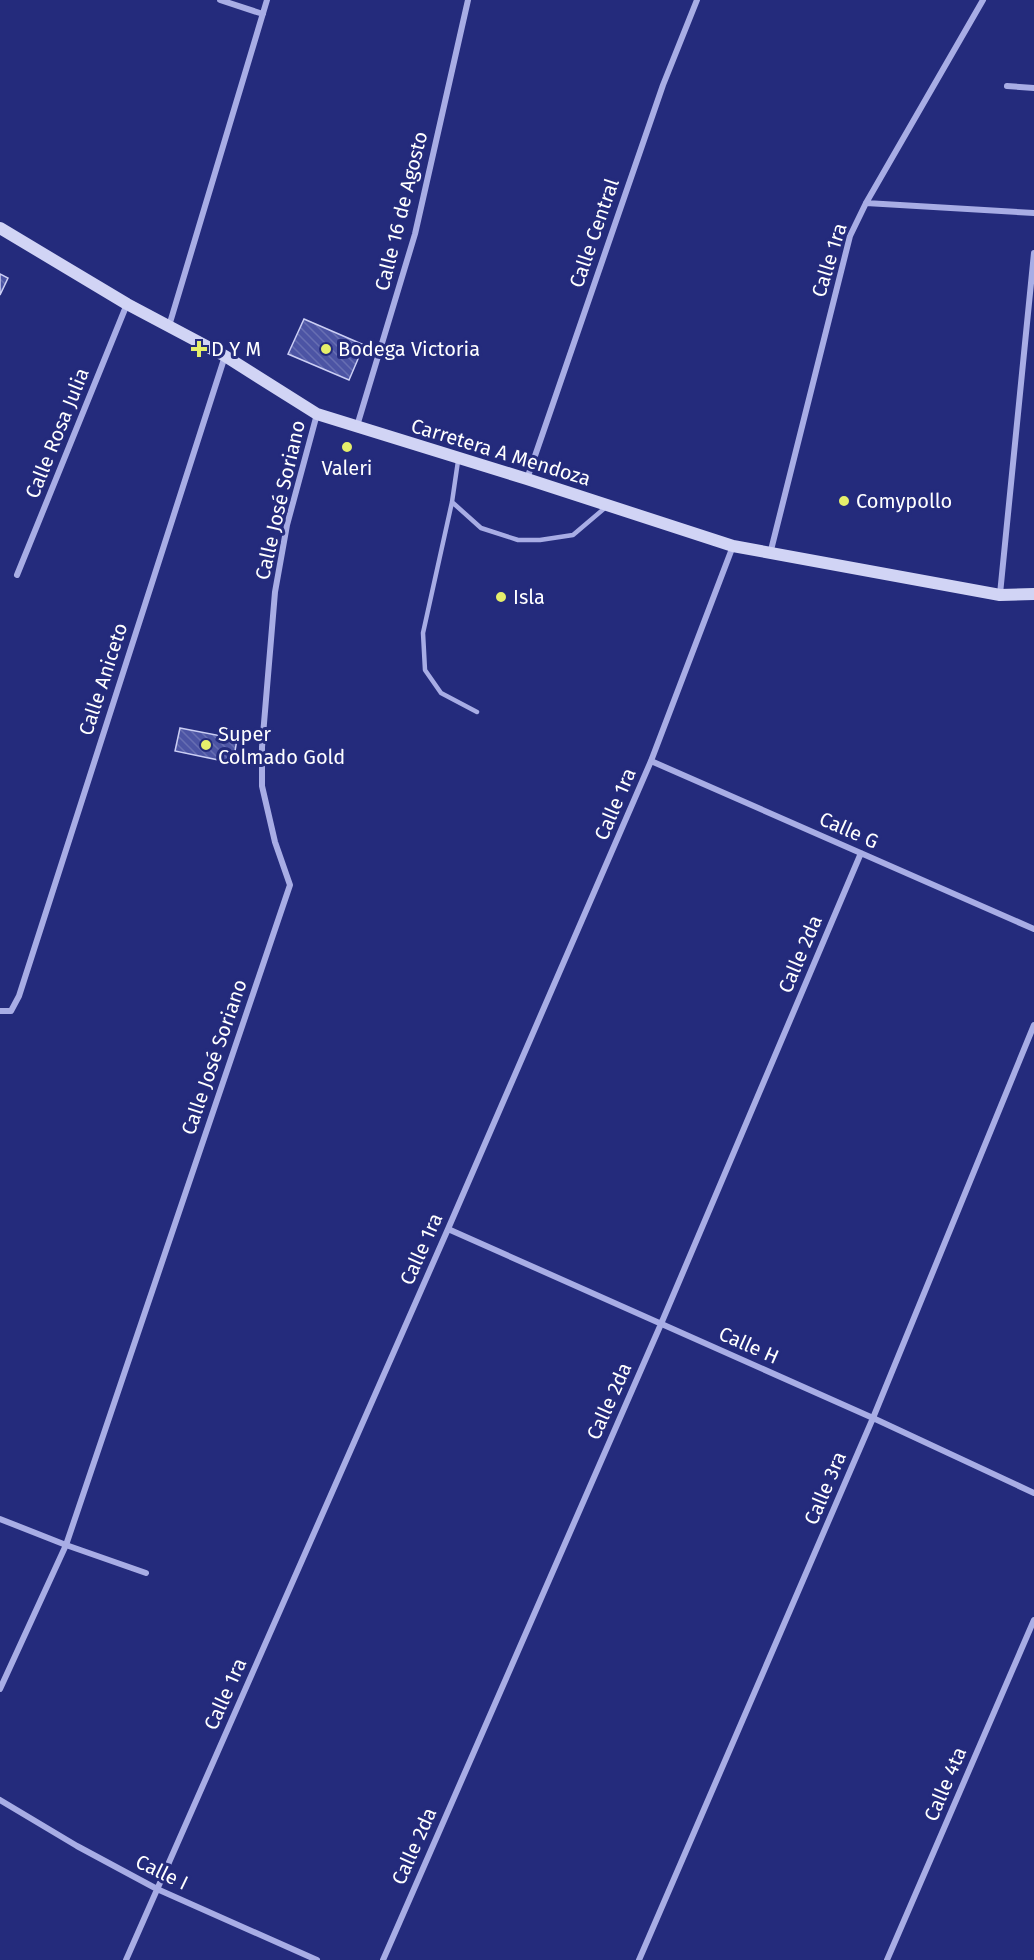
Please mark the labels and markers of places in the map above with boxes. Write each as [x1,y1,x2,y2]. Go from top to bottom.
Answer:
place label: D Y M [211,337,261,361]
place label: Bodega Victoria [338,337,480,361]
marker: D Y M [192,342,206,356]
marker: Bodega Victoria [319,342,333,356]
marker: Valeri [340,440,354,454]
place label: Valeri [321,456,373,480]
place label: Comypollo [856,489,952,513]
marker: Comypollo [837,494,851,508]
place label: Isla [513,585,545,609]
marker: Isla [494,590,508,604]
place label: Super Colmado Gold [218,722,345,769]
marker: Super Colmado Gold [199,738,213,752]

